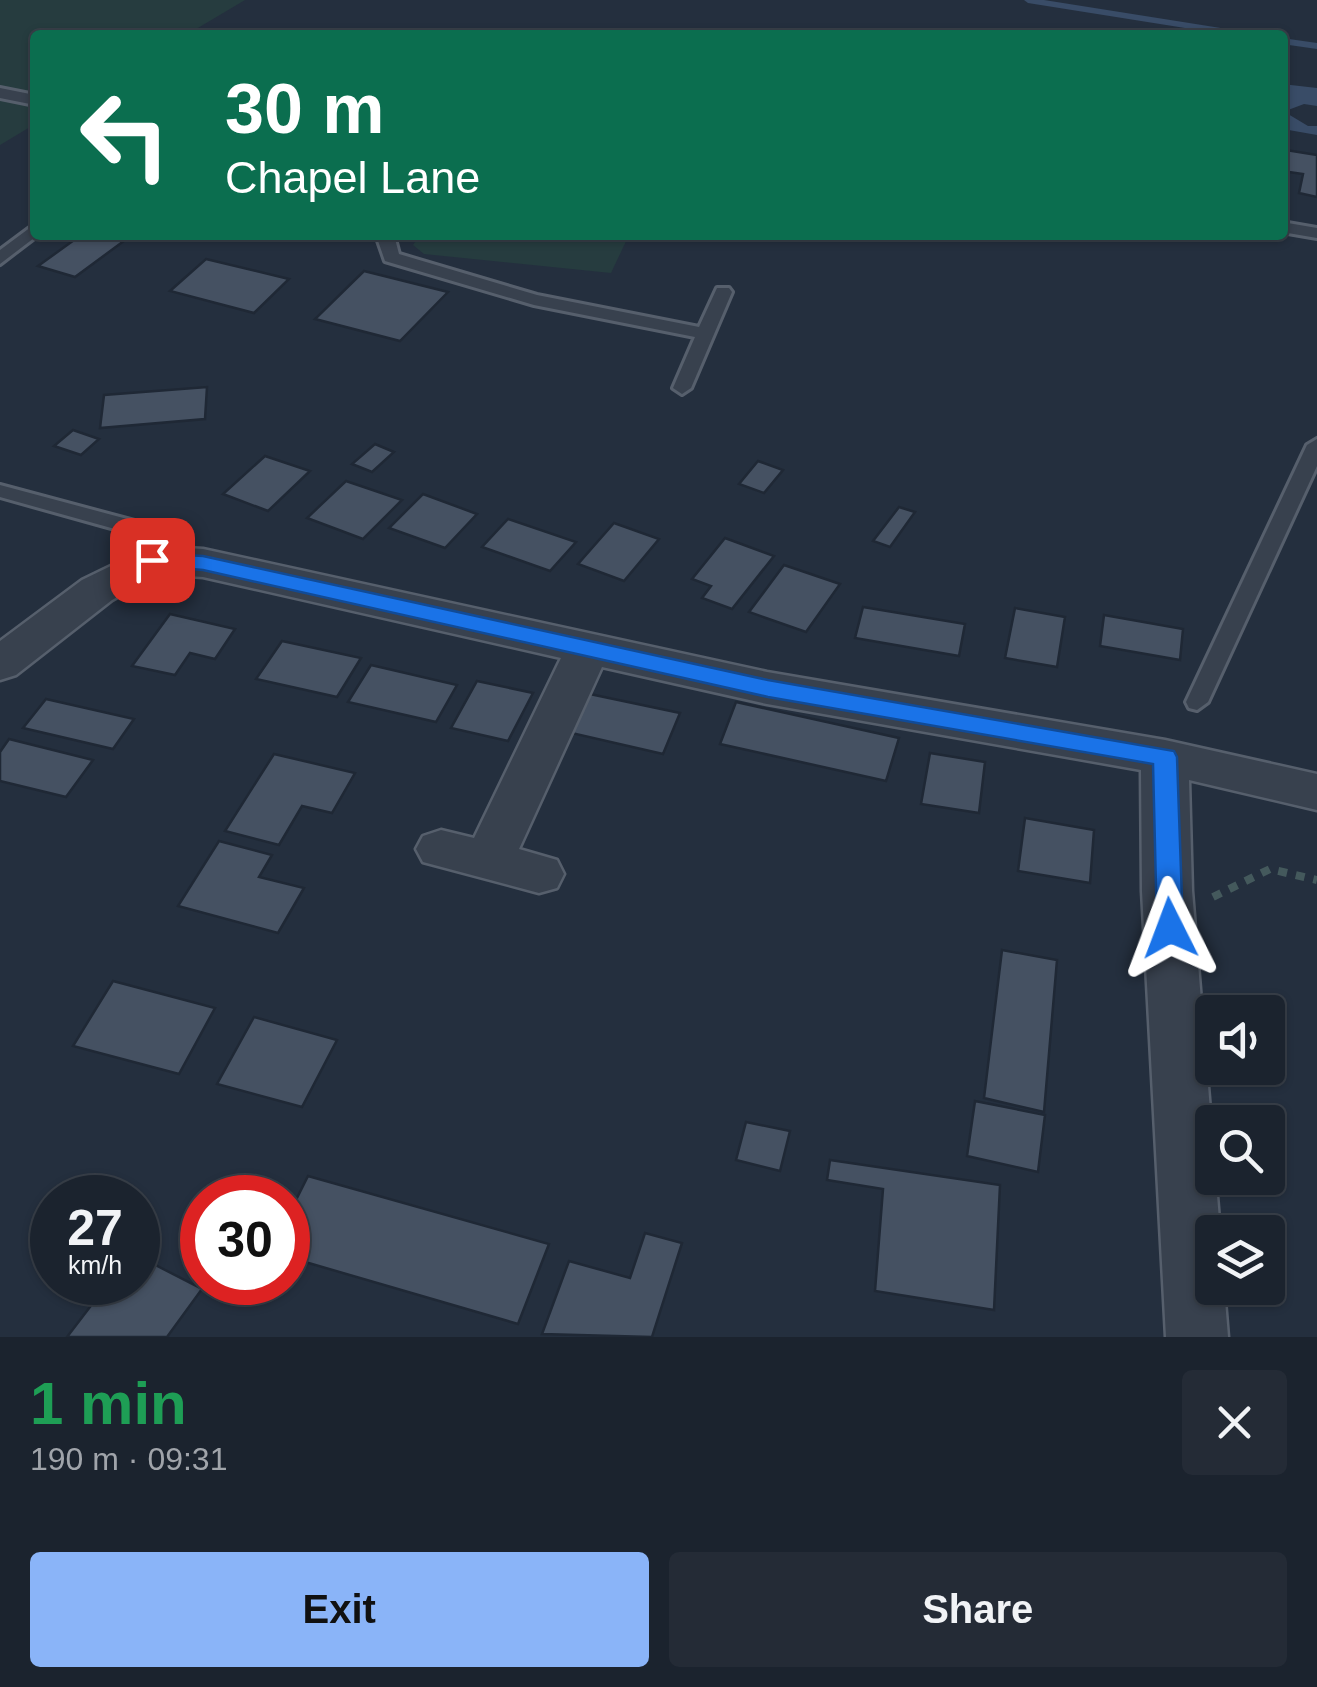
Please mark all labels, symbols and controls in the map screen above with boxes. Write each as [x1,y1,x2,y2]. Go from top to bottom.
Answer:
icon: left [60,70,190,200]
text: 30 m [225,70,385,148]
text: Chapel Lane [225,152,480,203]
pin [110,518,195,603]
icon: arrive [125,533,180,588]
position arrow [1118,876,1222,980]
map controls [1195,995,1285,1305]
button: sound [1195,995,1285,1085]
button: search [1195,1105,1285,1195]
speed limit sign: 30 [180,1175,310,1305]
text: 27 [67,1200,123,1256]
button: layers [1195,1215,1285,1305]
text: km/h [68,1251,122,1279]
text: 1 min [30,1370,187,1437]
button: close [1182,1370,1287,1475]
text: 190 m · 09:31 [30,1441,227,1477]
button: Exit [30,1552,649,1667]
button: Share [669,1552,1287,1667]

